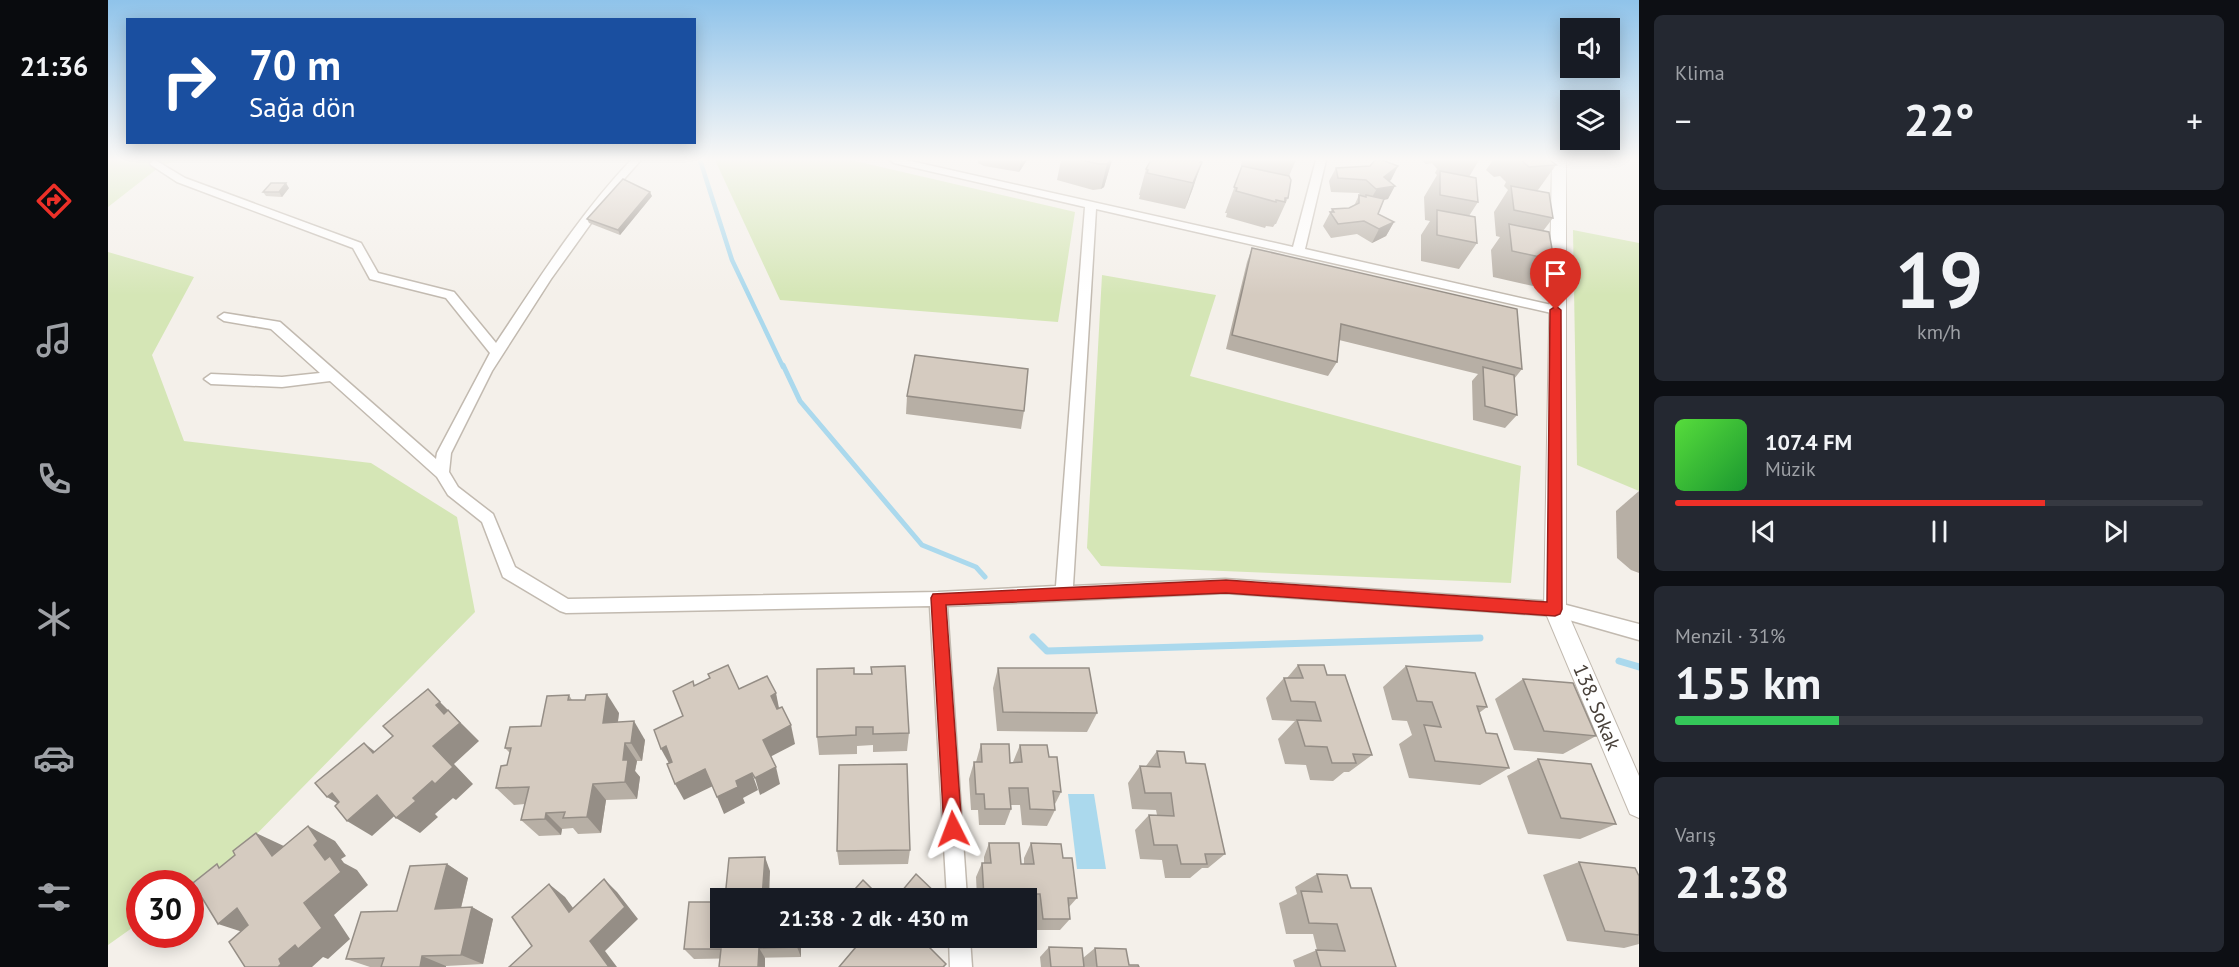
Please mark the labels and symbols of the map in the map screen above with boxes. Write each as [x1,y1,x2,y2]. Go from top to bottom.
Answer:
pin [1530,248,1581,310]
street label: 138. Sokak [1567,660,1627,754]
position arrow [921,797,985,861]
speed limit sign: 30 [126,870,204,948]

